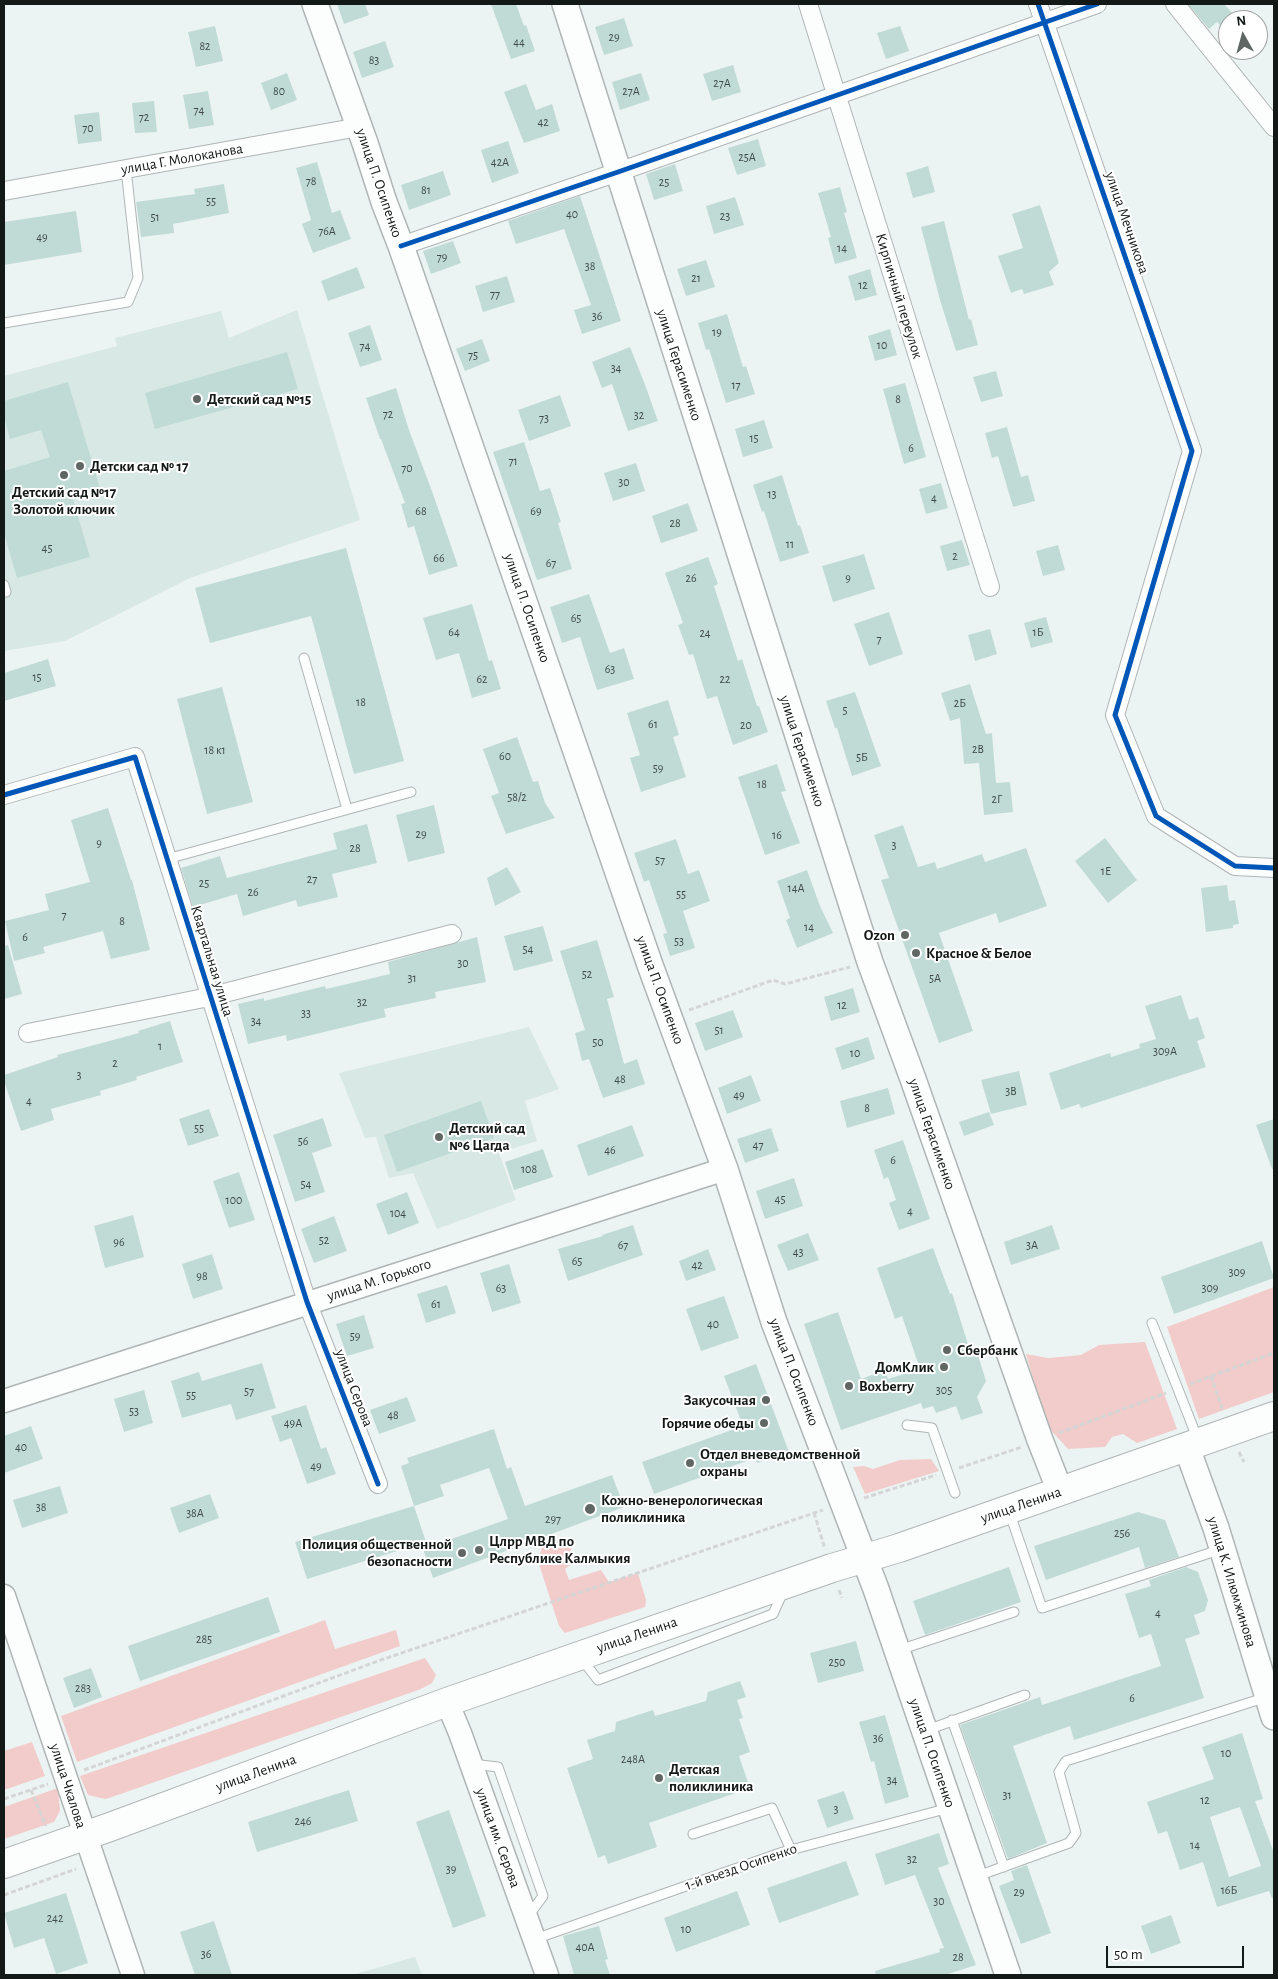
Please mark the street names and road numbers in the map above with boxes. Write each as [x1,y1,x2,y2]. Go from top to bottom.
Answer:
street label: улица П. Осипенко [352,126,406,240]
street label: улица Г. Молоканова [120,139,244,179]
street label: улица Мечникова [1101,169,1153,277]
street label: Кирпичный переулок [871,231,927,361]
street label: улица Герасименко [652,307,706,423]
street label: улица П. Осипенко [500,551,554,665]
street label: улица Герасименко [775,693,829,809]
street label: Квартальная улица [187,903,237,1019]
street label: улица П. Осипенко [632,933,688,1047]
street label: улица Герасименко [905,1076,959,1192]
street label: улица М. Горького [325,1255,433,1305]
street label: улица П. Осипенко [765,1316,823,1428]
street label: улица Серова [331,1347,377,1429]
street label: улица Ленина [978,1483,1064,1527]
street label: улица К. Илюмжинова [1204,1514,1260,1650]
street label: улица Ленина [594,1613,680,1657]
street label: улица П. Осипенко [905,1696,959,1810]
street label: улица Чкалова [46,1741,90,1831]
street label: улица Ленина [213,1750,299,1796]
street label: улица им. Серова [472,1786,524,1890]
street label: 1-й въезд Осипенко [683,1839,799,1895]

